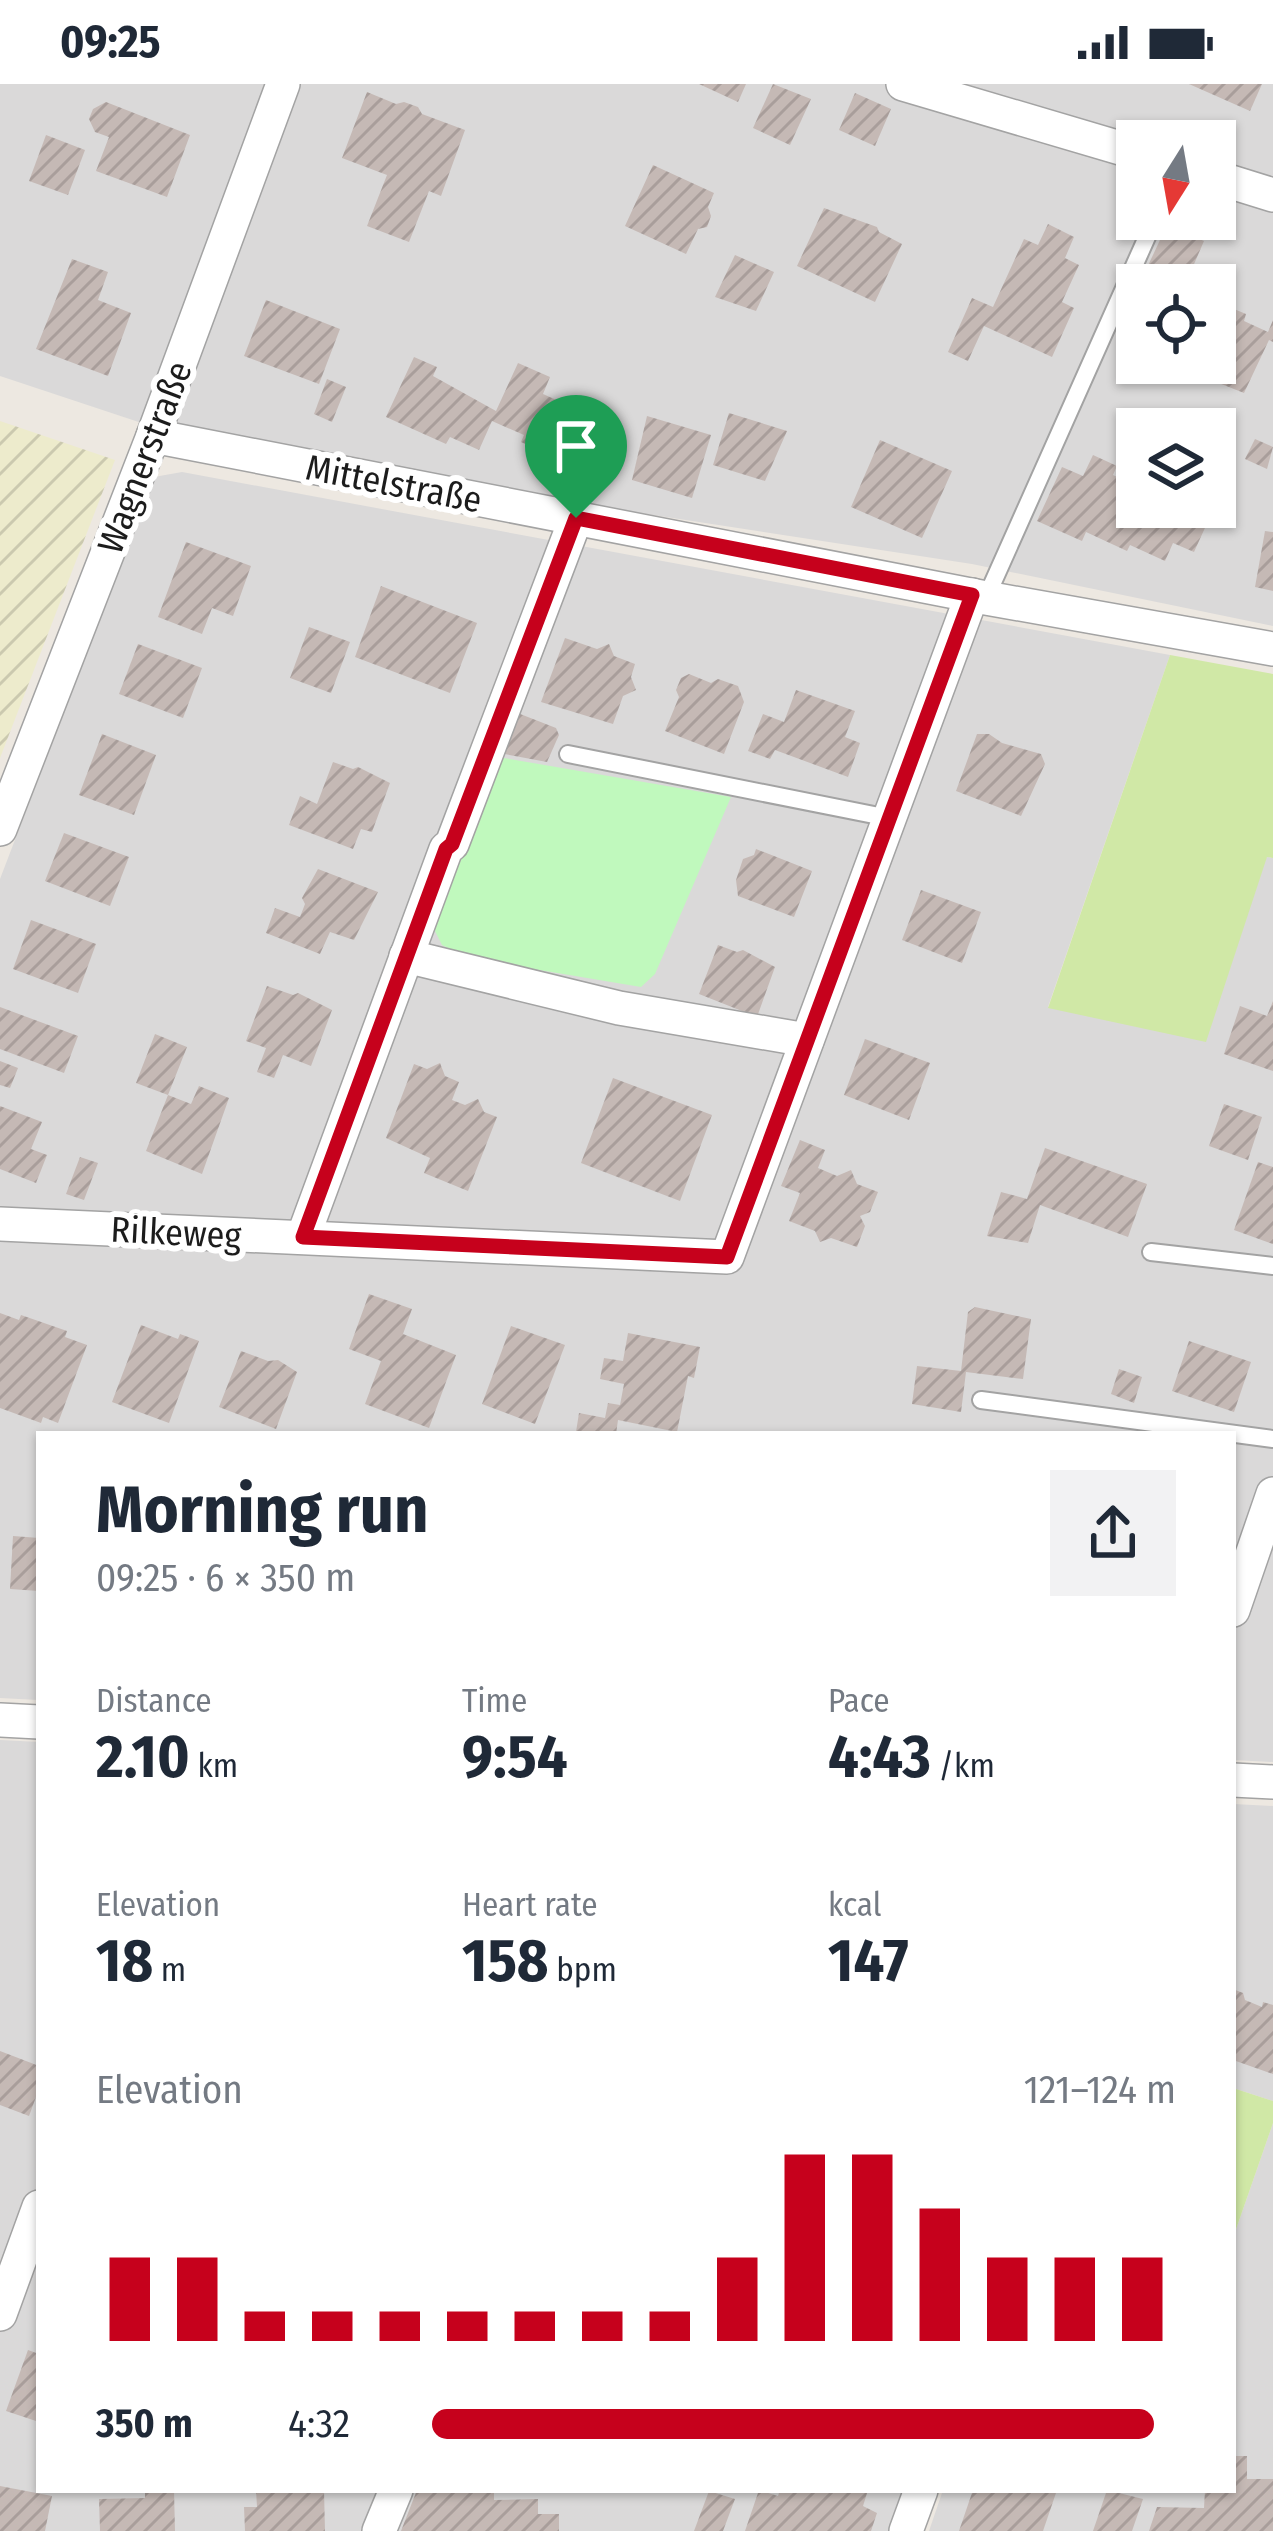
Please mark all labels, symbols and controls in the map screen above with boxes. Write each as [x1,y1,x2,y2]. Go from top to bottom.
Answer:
text: 09:25 [60,15,161,69]
north arrow [1116,120,1236,240]
map controls [1116,120,1236,528]
button: locate [1116,264,1236,384]
street label: Wagnerstraße [88,355,202,560]
pin [525,395,627,518]
button: layers [1116,408,1236,528]
icon: arrive [543,413,609,479]
street label: Mittelstraße [302,445,485,523]
street label: Rilkeweg [110,1208,242,1258]
text: Morning run [96,1470,429,1549]
button: share [1050,1470,1176,1596]
text: 09:25 · 6 × 350 m [96,1555,355,1601]
text: Distance [96,1681,212,1721]
text: Time [462,1681,527,1721]
text: Pace [828,1681,890,1721]
text: 2.10 [96,1721,190,1793]
text: 9:54 [462,1721,568,1793]
text: 4:43 [828,1721,931,1793]
text: km [190,1746,238,1786]
text: /km [931,1746,995,1786]
text: Elevation [96,1885,220,1925]
text: Heart rate [462,1885,598,1925]
text: kcal [828,1885,881,1925]
text: 18 [96,1925,153,1997]
text: 158 [462,1925,549,1997]
text: 147 [828,1925,909,1997]
text: m [153,1950,186,1990]
text: bpm [549,1950,617,1990]
text: Elevation [96,2067,243,2113]
text: 121–124 m [1024,2067,1176,2113]
text: 350 m [96,2401,193,2447]
text: 4:32 [288,2401,350,2447]

